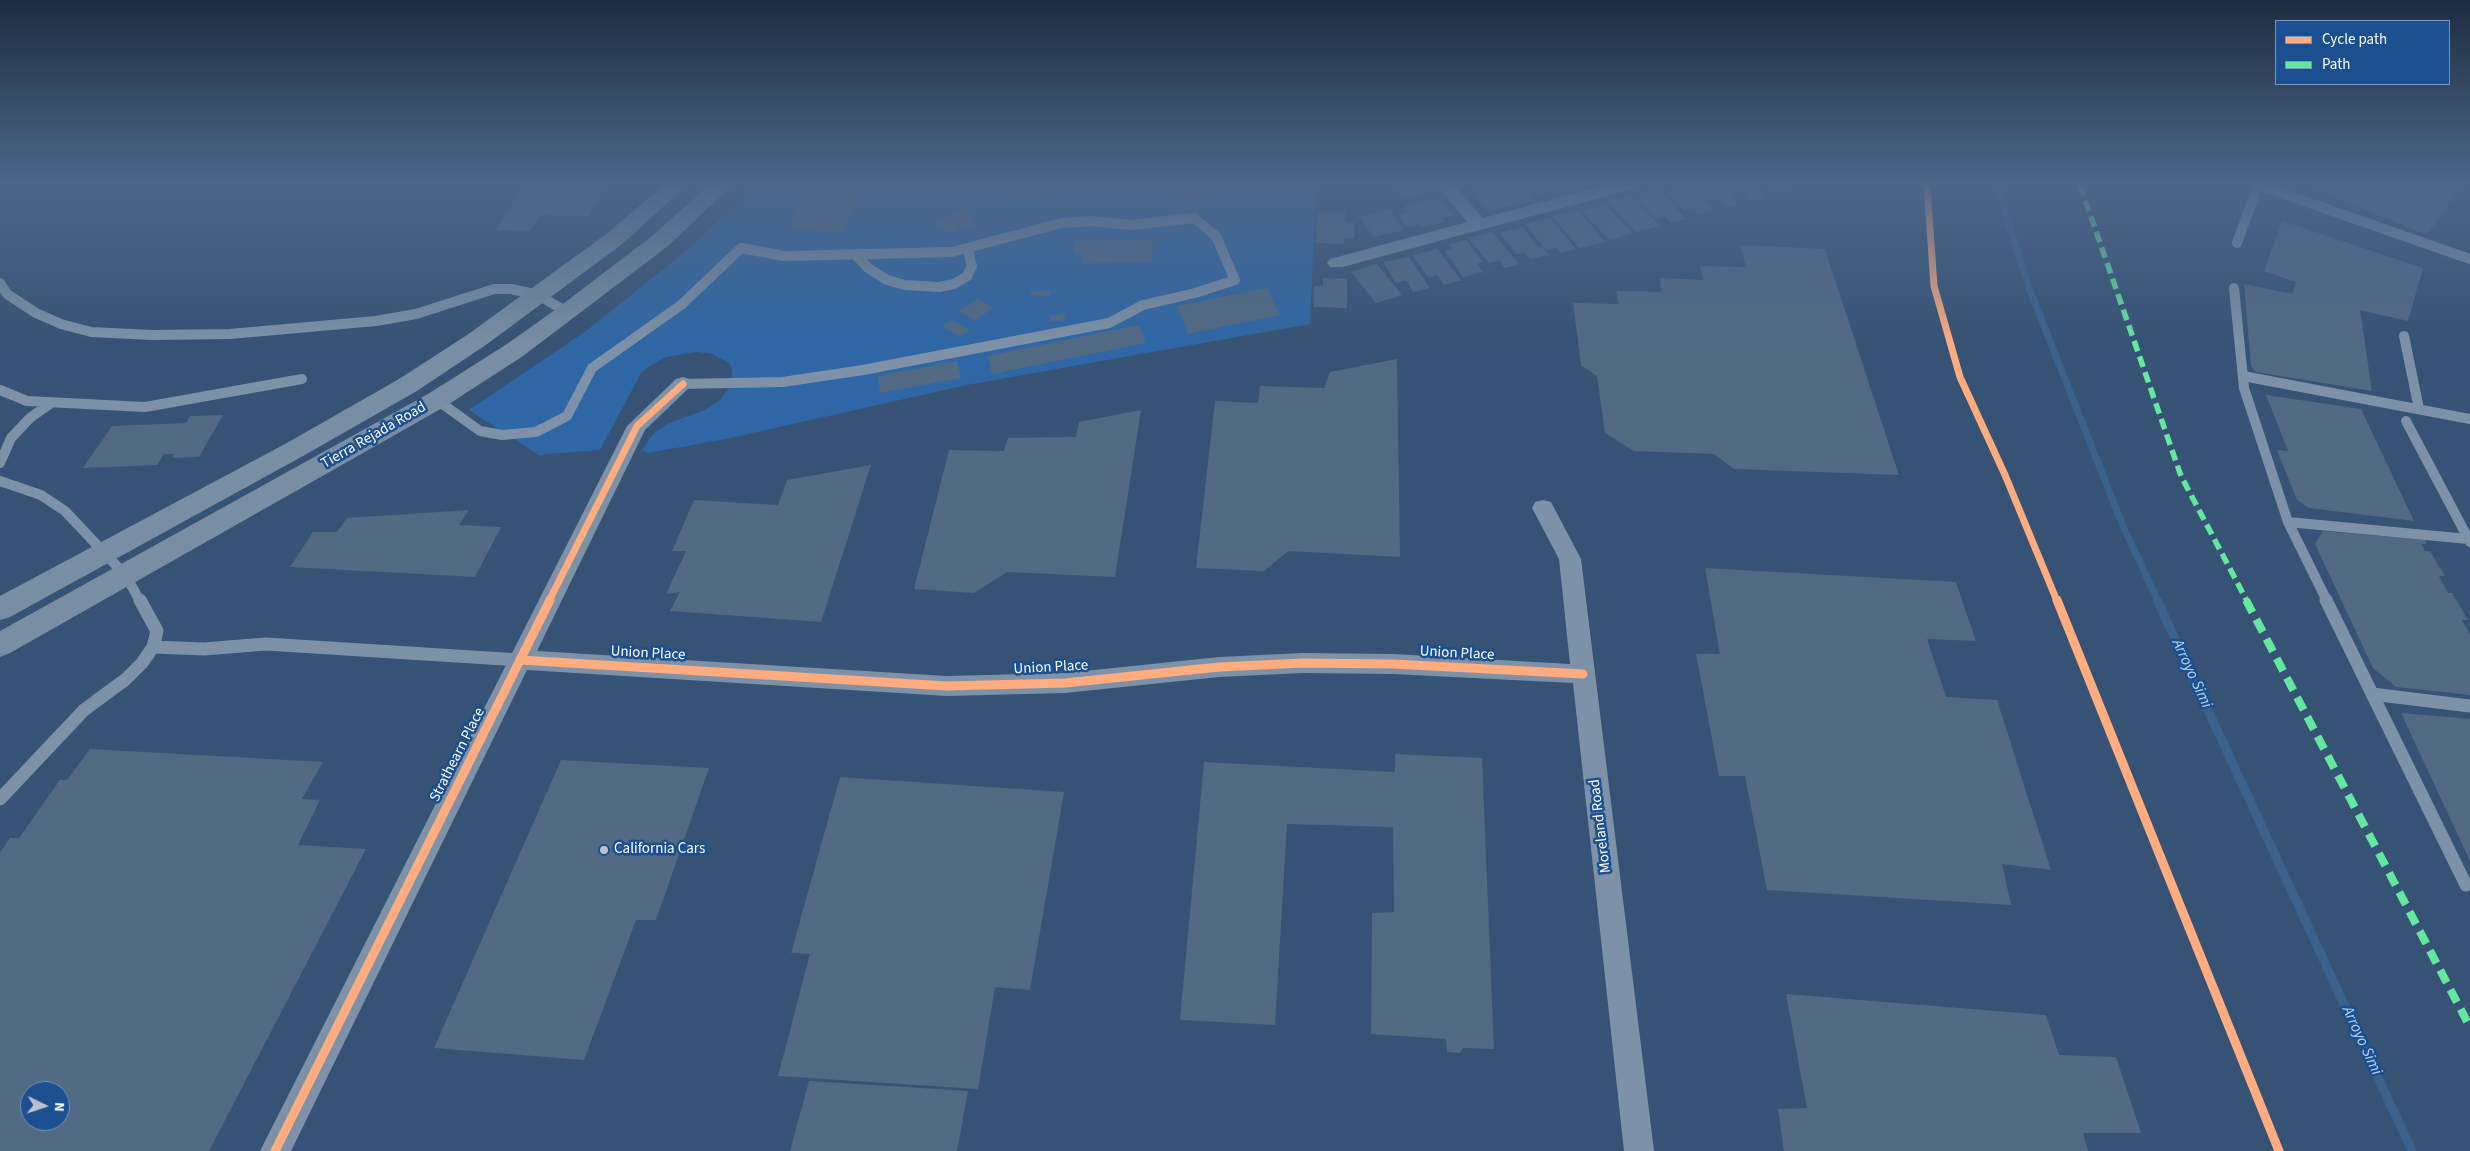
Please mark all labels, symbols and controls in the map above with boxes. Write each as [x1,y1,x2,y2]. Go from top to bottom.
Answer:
legend [2275,20,2450,85]
text: Cycle path [2322,29,2387,50]
text: Path [2322,54,2350,75]
street label: Tierra Rejada Road [318,399,430,473]
water label: Arroyo Simi [2167,636,2215,712]
street label: Union Place [610,643,686,665]
street label: Union Place [1419,643,1495,665]
street label: Union Place [1013,657,1089,679]
street label: Strathearn Place [427,705,489,805]
street label: Moreland Road [1586,778,1616,874]
place label: California Cars [614,841,705,859]
marker: California Cars [598,844,610,856]
water label: Arroyo Simi [2337,1003,2385,1079]
north arrow [20,1081,70,1131]
text: N [49,1102,69,1112]

